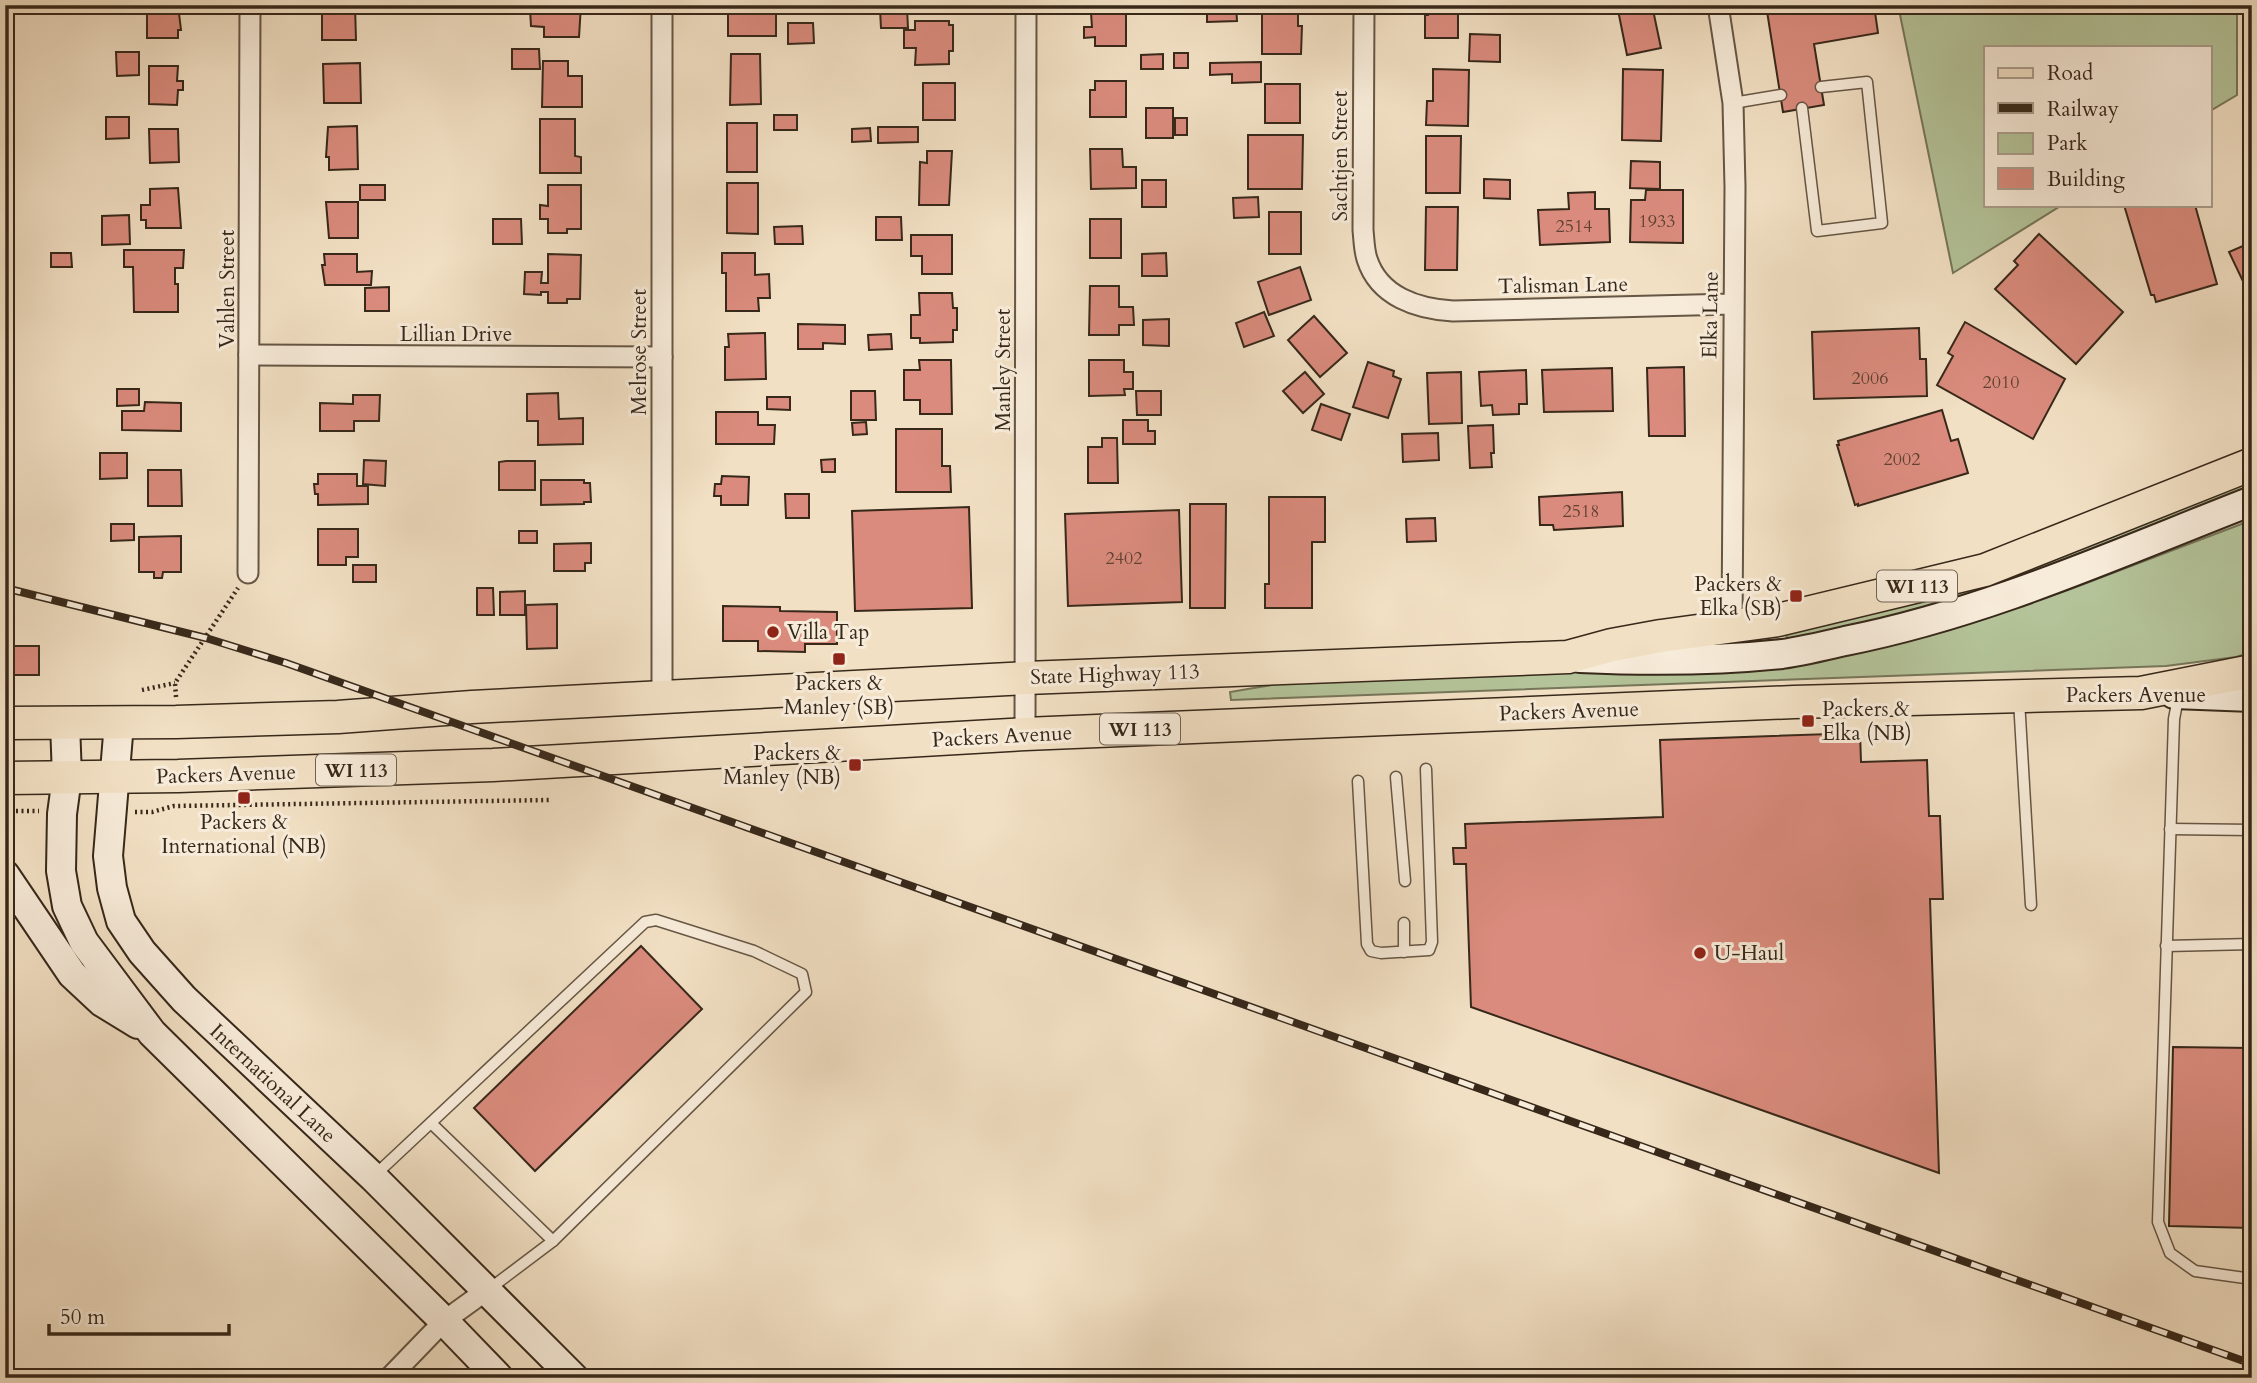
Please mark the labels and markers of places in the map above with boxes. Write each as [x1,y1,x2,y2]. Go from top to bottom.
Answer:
place label: Packers & Elka (SB) [1694,570,1782,623]
marker: Packers & Elka (SB) [1788,588,1804,604]
place label: Villa Tap [787,618,869,647]
marker: Villa Tap [765,624,781,640]
marker: Packers & Manley (SB) [831,651,847,667]
place label: Packers & Manley (SB) [784,669,894,722]
place label: Packers & Elka (NB) [1822,695,1912,748]
marker: Packers & Elka (NB) [1800,713,1816,729]
place label: Packers & Manley (NB) [723,739,841,792]
marker: Packers & Manley (NB) [847,757,863,773]
marker: Packers & International (NB) [236,790,252,806]
place label: Packers & International (NB) [161,808,327,861]
place label: U-Haul [1714,939,1784,968]
marker: U-Haul [1692,945,1708,961]

